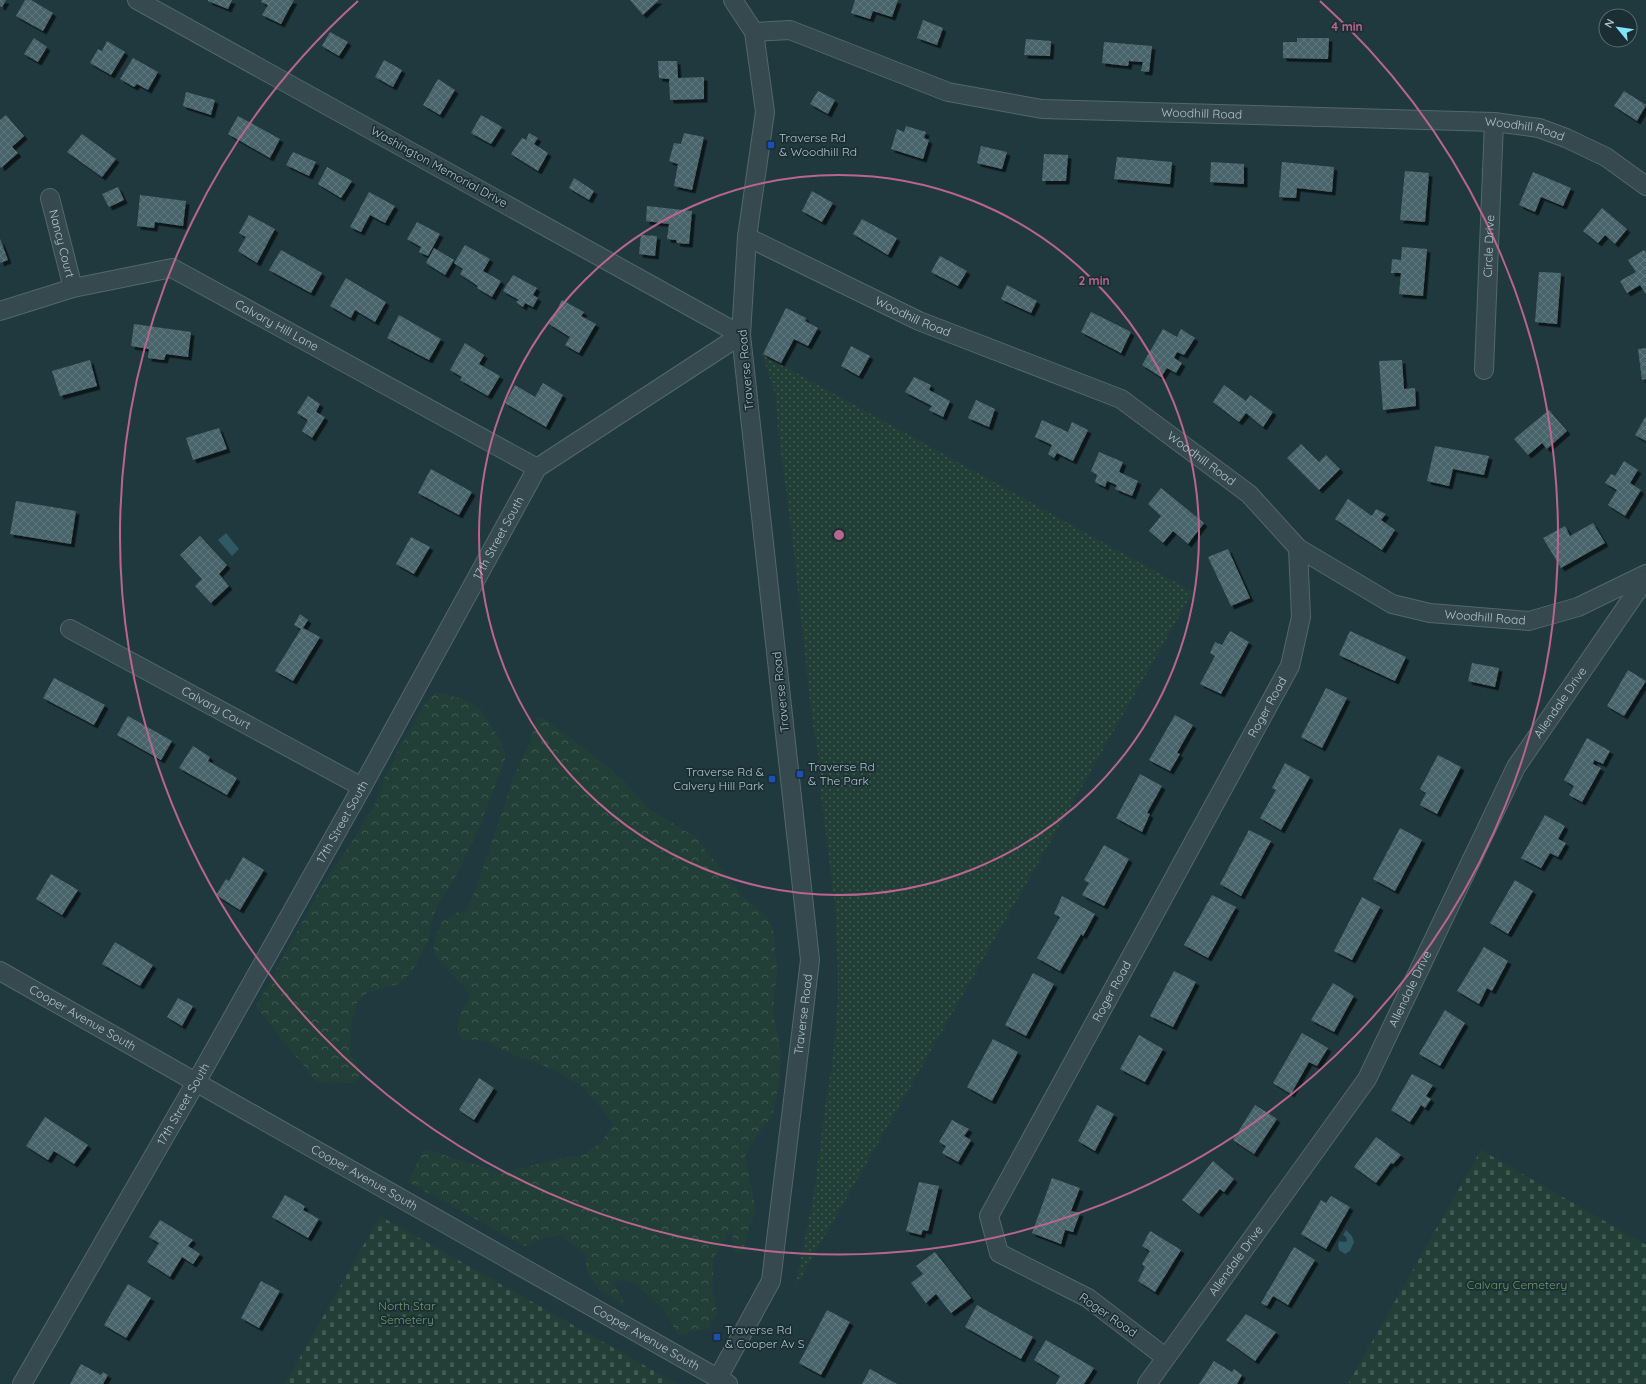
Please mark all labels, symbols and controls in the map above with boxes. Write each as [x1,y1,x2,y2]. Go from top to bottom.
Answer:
north arrow [1598,8,1638,48]
text: N [1601,16,1617,30]
text: 4 min [1331,19,1363,34]
street label: Woodhill Road [1161,104,1242,122]
street label: Woodhill Road [1485,114,1567,144]
street label: Washington Memorial Drive [368,123,510,211]
place label: Traverse Rd & Woodhill Rd [779,130,857,159]
marker: Traverse Rd & Woodhill Rd [766,140,776,150]
street label: Nancy Court [46,208,78,279]
street label: Circle Drive [1480,214,1497,278]
text: 2 min [1078,273,1110,288]
street label: Woodhill Road [873,293,953,339]
street label: Calvary Hill Lane [232,296,322,354]
street label: Traverse Road [734,329,757,411]
street label: Woodhill Road [1165,428,1239,488]
street label: 17th Street South [469,494,527,582]
centre of rings [832,528,846,542]
street label: Woodhill Road [1444,606,1526,628]
street label: Traverse Road [769,651,792,733]
street label: Allendale Drive [1530,664,1590,741]
street label: Roger Road [1244,674,1290,740]
street label: Calvary Court [179,683,253,732]
place label: Traverse Rd & The Park [808,759,875,788]
place label: Traverse Rd & Calvery Hill Park [673,764,764,793]
marker: Traverse Rd & The Park [795,769,805,779]
marker: Traverse Rd & Calvery Hill Park [767,774,777,784]
street label: 17th Street South [313,778,371,866]
street label: Allendale Drive [1385,948,1434,1029]
street label: Roger Road [1089,958,1134,1024]
street label: Traverse Road [791,973,815,1056]
street label: Cooper Avenue South [27,981,139,1054]
street label: 17th Street South [153,1060,212,1148]
street label: Cooper Avenue South [309,1141,421,1214]
street label: Allendale Drive [1205,1222,1266,1299]
park label: Calvary Cemetery [1467,1277,1567,1292]
street label: Roger Road [1077,1289,1140,1340]
park label: North Star Semetery [378,1298,436,1327]
street label: Cooper Avenue South [590,1301,703,1373]
place label: Traverse Rd & Cooper Av S [725,1322,805,1351]
marker: Traverse Rd & Cooper Av S [712,1332,722,1342]

